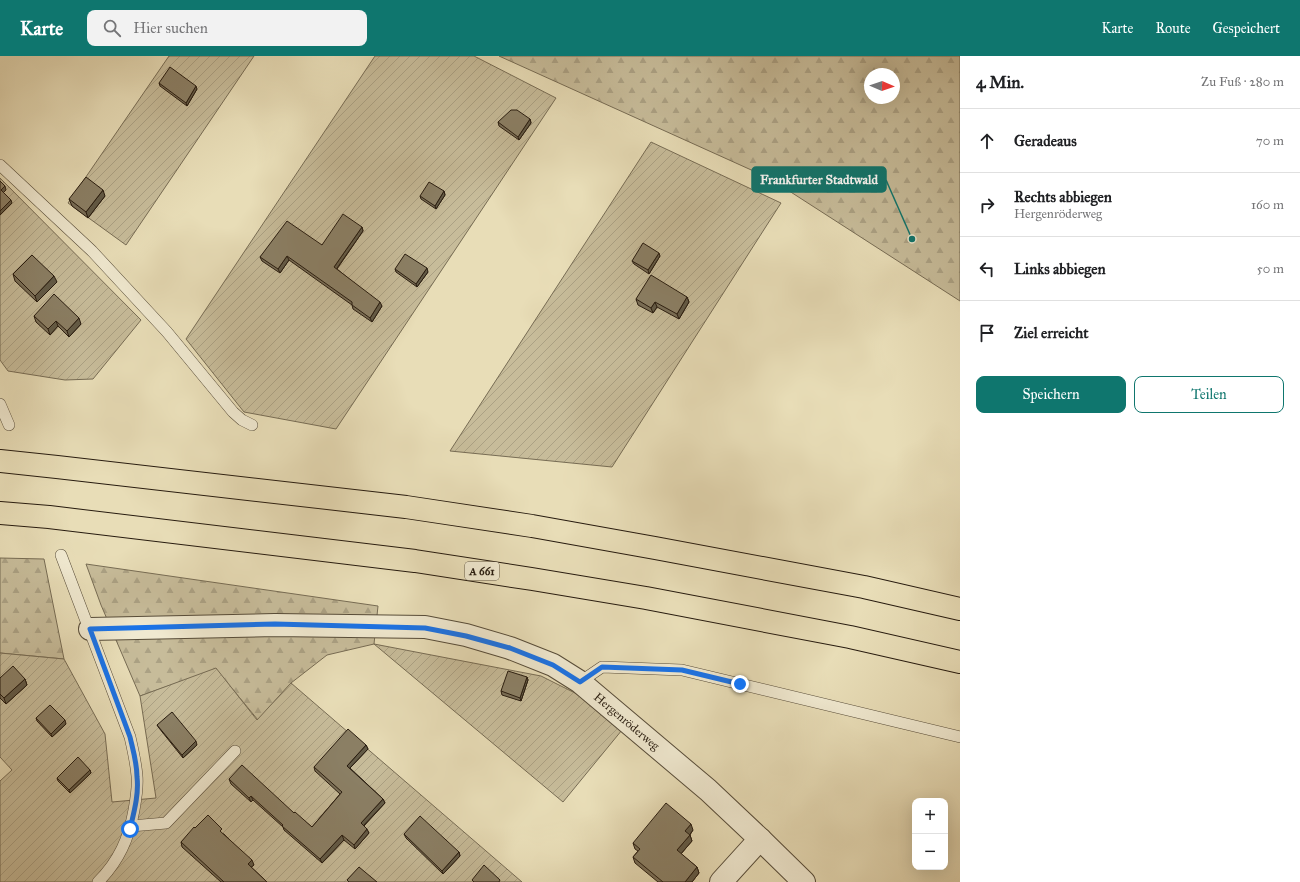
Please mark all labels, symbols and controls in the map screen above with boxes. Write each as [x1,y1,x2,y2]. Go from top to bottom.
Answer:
search box [87,10,367,46]
text: Karte [20,17,63,40]
icon: search [101,17,123,39]
text: Hier suchen [133,19,208,37]
text: Karte [1101,20,1133,37]
text: Route [1155,20,1191,37]
text: Gespeichert [1213,20,1280,37]
north arrow [864,68,900,104]
text: 4 Min. [976,72,1024,93]
text: Zu Fuß · 280 m [1201,74,1284,90]
icon: ahead [976,130,998,152]
text: Geradeaus [1014,132,1077,150]
text: 70 m [1256,133,1284,149]
callout: Frankfurter Stadtwald [752,167,886,192]
text: Frankfurter Stadtwald [760,172,879,188]
text: Rechts abbiegen [1014,188,1112,206]
icon: right [976,194,998,216]
text: 160 m [1251,197,1284,213]
text: Hergenröderweg [1014,206,1102,222]
icon: left [976,258,998,280]
text: Links abbiegen [1014,260,1106,278]
text: 50 m [1257,261,1284,277]
icon: arrive [976,322,998,344]
text: Ziel erreicht [1014,324,1089,342]
button: Speichern [976,376,1126,413]
button: Teilen [1134,376,1284,413]
road number: A 661 [465,562,499,580]
route end [731,675,749,693]
street label: Hergenröderweg [591,690,663,754]
map controls [912,798,948,870]
button: + [912,798,948,834]
route start [121,820,139,838]
button: − [912,834,948,870]

